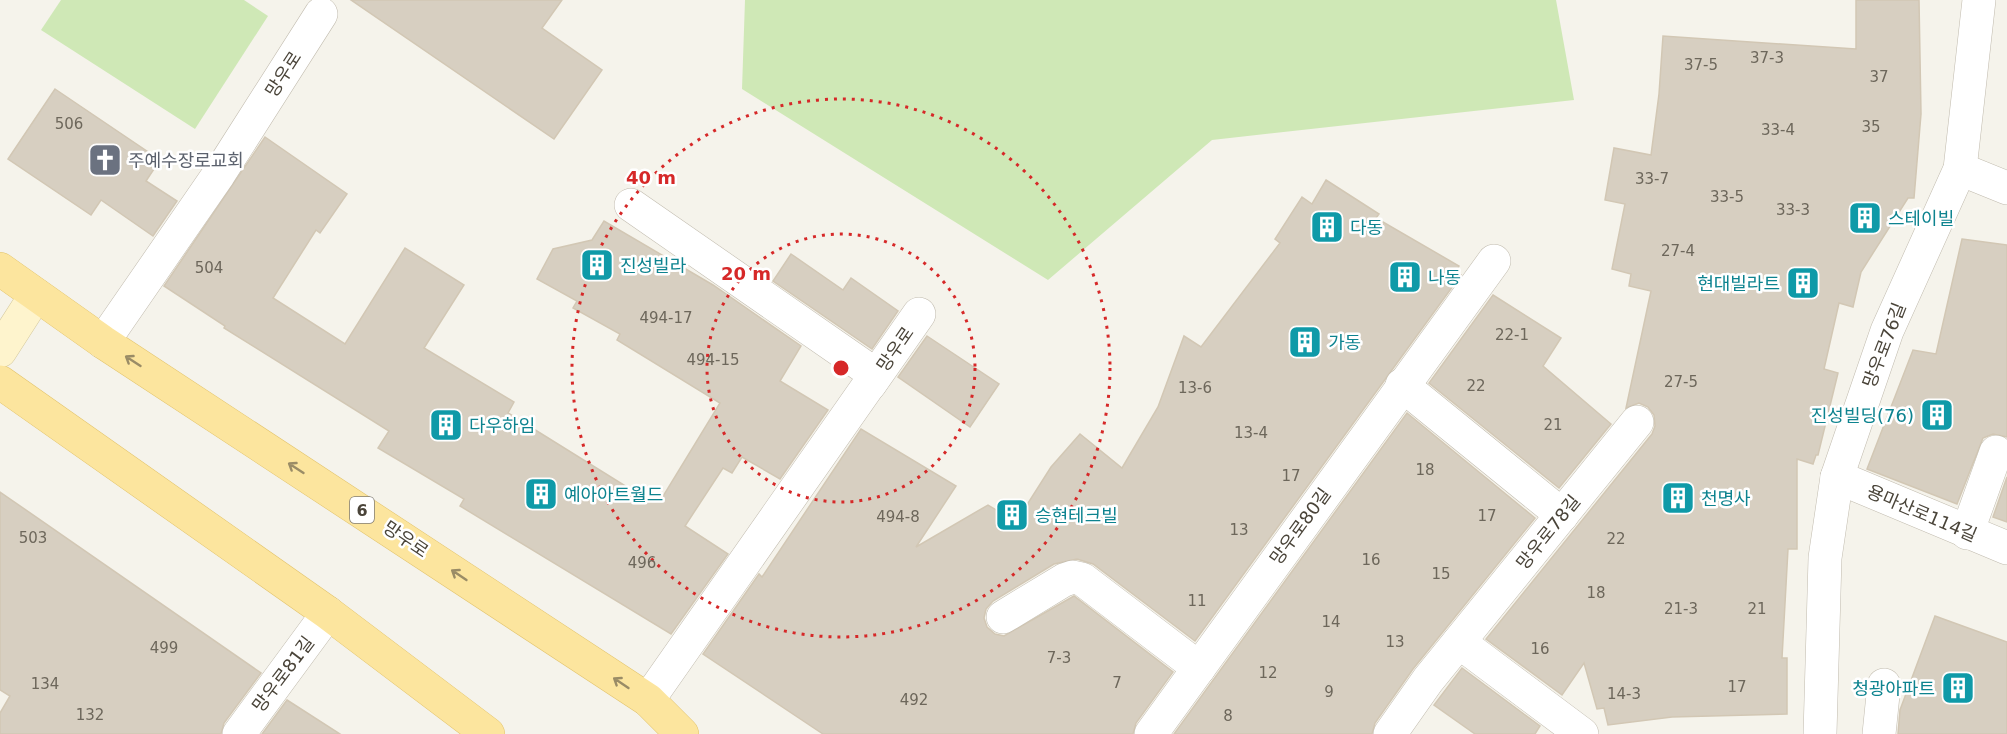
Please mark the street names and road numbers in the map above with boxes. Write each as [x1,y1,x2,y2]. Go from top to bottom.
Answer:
street label: 망우로 [261,47,305,101]
street label: 망우로76길 [1858,300,1910,390]
street label: 망우로 [872,323,918,375]
street label: 용마산로114길 [1864,480,1980,546]
street label: 망우로80길 [1265,484,1335,568]
street label: 망우로78길 [1512,491,1584,573]
road number: 6 [350,497,374,523]
street label: 망우로 [380,516,432,562]
street label: 망우로81길 [248,632,318,716]

